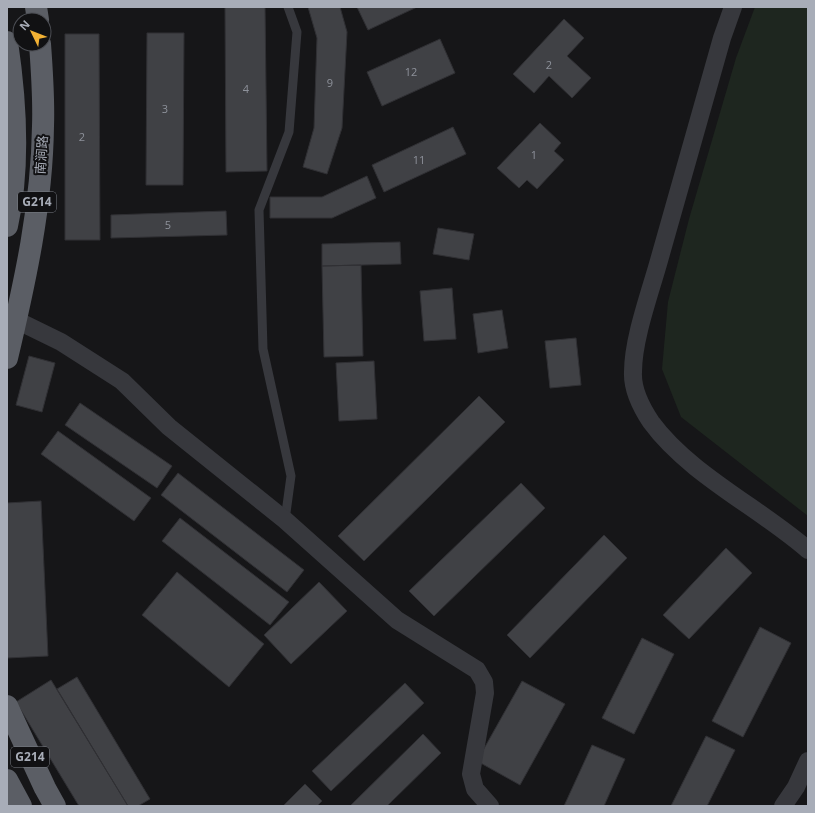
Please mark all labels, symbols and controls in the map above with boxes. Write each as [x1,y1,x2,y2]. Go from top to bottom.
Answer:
north arrow [12,12,52,52]
text: N [16,16,33,33]
house number: 2 [546,57,552,72]
house number: 12 [405,64,417,79]
house number: 9 [327,75,333,90]
house number: 4 [243,81,250,96]
house number: 3 [162,101,168,116]
house number: 2 [79,129,85,144]
street label: 南涧路 [31,135,51,175]
house number: 1 [531,147,537,162]
house number: 11 [413,152,425,167]
road number: G214 [18,192,56,212]
house number: 5 [165,217,171,232]
road number: G214 [11,747,49,767]

